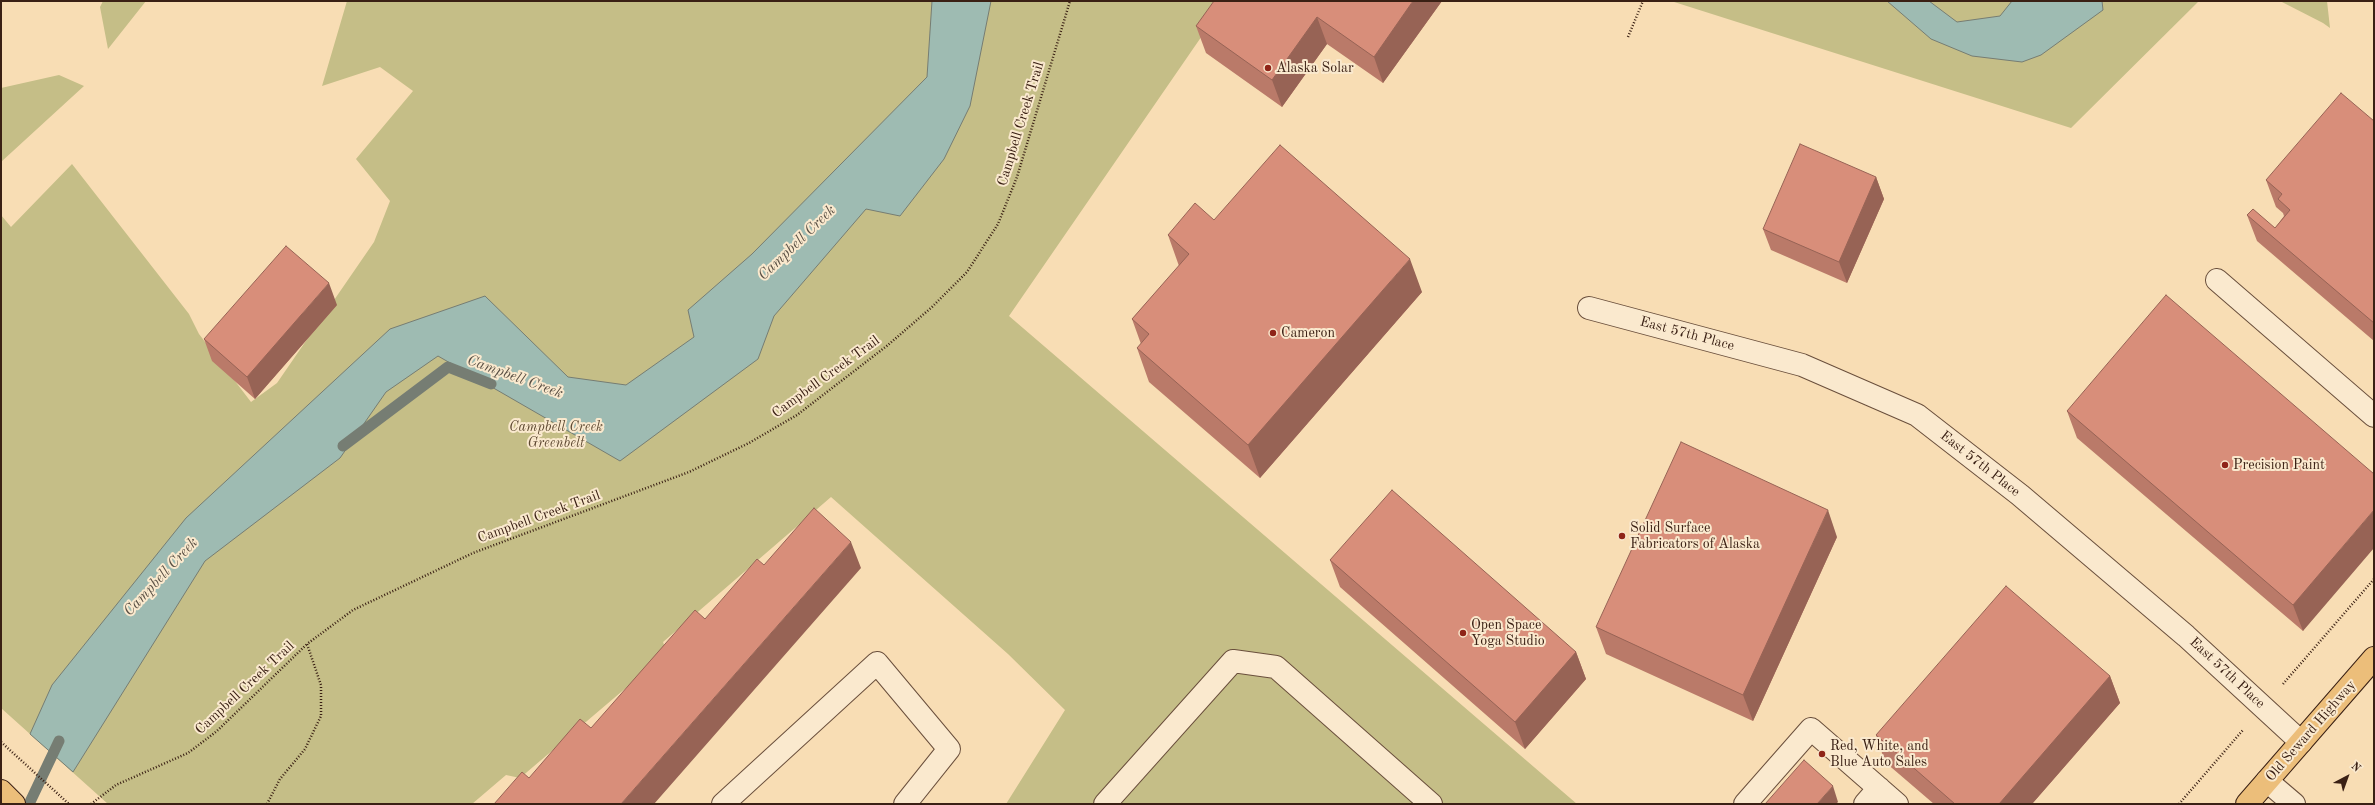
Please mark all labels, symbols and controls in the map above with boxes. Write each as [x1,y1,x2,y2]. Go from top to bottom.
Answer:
street label: Campbell Creek Trail [994,60,1048,188]
place label: Alaska Solar [1276,60,1354,76]
marker: Alaska Solar [1263,63,1273,73]
water label: Campbell Creek [755,202,839,284]
street label: East 57th Place [1638,313,1736,355]
place label: Cameron [1281,325,1335,341]
marker: Cameron [1268,328,1278,338]
street label: Campbell Creek Trail [769,332,883,422]
water label: Campbell Creek [465,351,565,403]
park label: Campbell Creek Greenbelt [509,419,603,452]
street label: East 57th Place [1937,428,2023,500]
place label: Precision Paint [2233,457,2325,473]
marker: Precision Paint [2220,460,2230,470]
street label: Campbell Creek Trail [475,487,603,547]
place label: Solid Surface Fabricators of Alaska [1630,520,1760,552]
marker: Solid Surface Fabricators of Alaska [1617,531,1627,541]
water label: Campbell Creek [120,534,202,620]
place label: Open Space Yoga Studio [1471,617,1545,650]
marker: Open Space Yoga Studio [1458,628,1468,638]
street label: East 57th Place [2186,634,2268,712]
street label: Campbell Creek Trail [192,638,298,738]
street label: Old Seward Highway [2262,677,2360,785]
place label: Red, White, and Blue Auto Sales [1830,738,1929,770]
marker: Red, White, and Blue Auto Sales [1817,749,1827,759]
north arrow [2327,757,2367,797]
text: N [2348,761,2362,774]

